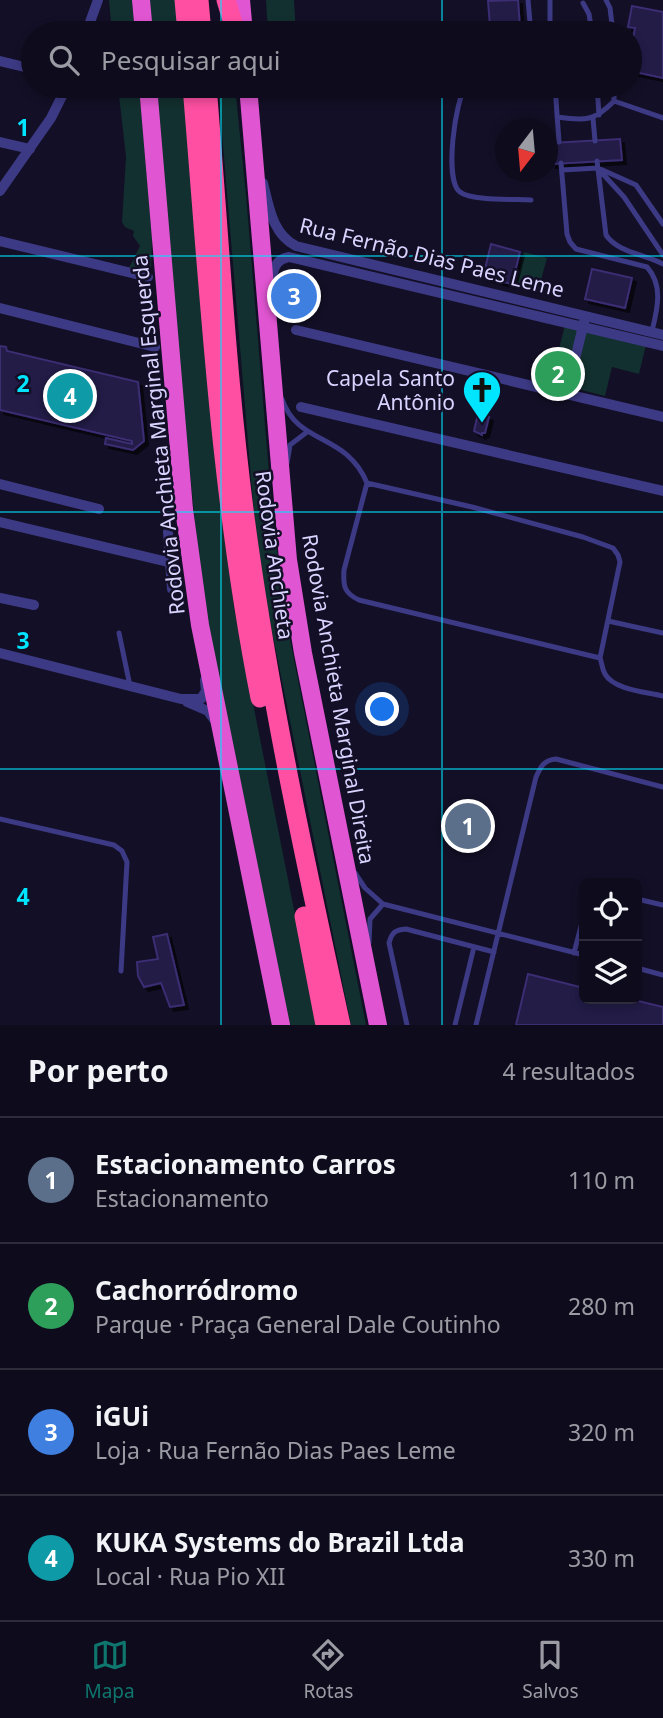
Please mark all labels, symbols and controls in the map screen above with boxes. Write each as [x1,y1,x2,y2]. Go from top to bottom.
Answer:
search box [21,21,642,98]
icon: search [45,41,83,79]
text: Pesquisar aqui [101,42,281,78]
text: 1 [16,111,30,143]
north arrow [495,119,558,182]
street label: Rua Fernão Dias Paes Leme [297,211,567,303]
street label: Rodovia Anchieta Marginal Esquerda [125,254,191,616]
pin: 3 [271,270,317,322]
pin: 2 [535,348,581,400]
place label: Capela Santo Antônio [326,364,455,416]
text: 2 [16,367,30,399]
church icon: Capela Santo Antônio [461,369,503,424]
pin: 4 [47,370,93,422]
street label: Rodovia Anchieta [249,469,301,641]
street label: Rodovia Anchieta Marginal Direita [296,532,382,866]
text: 3 [16,624,30,656]
your location [365,692,399,726]
pin: 1 [445,800,491,852]
map controls [579,878,642,1004]
button: locate [579,878,642,941]
text: 4 [16,880,30,912]
button: layers [579,941,642,1004]
text: Por perto [28,1050,169,1091]
text: 4 resultados [502,1055,635,1087]
text: Estacionamento Carros [95,1146,396,1182]
text: 1 [44,1164,58,1196]
text: 110 m [568,1164,635,1196]
text: Estacionamento [95,1182,269,1214]
text: Cachorródromo [95,1272,298,1308]
text: 2 [44,1290,58,1322]
text: 280 m [568,1290,635,1322]
text: Parque · Praça General Dale Coutinho [95,1308,501,1340]
text: iGUi [95,1398,149,1434]
text: 3 [44,1416,58,1448]
text: 320 m [568,1416,635,1448]
text: Loja · Rua Fernão Dias Paes Leme [95,1434,456,1466]
text: KUKA Systems do Brazil Ltda [95,1524,464,1560]
text: 4 [44,1542,58,1574]
text: 330 m [568,1542,635,1574]
text: Local · Rua Pio XII [95,1560,285,1592]
tab: Mapa [84,1636,135,1704]
tab: Rotas [304,1636,353,1704]
tab: Salvos [522,1636,579,1704]

